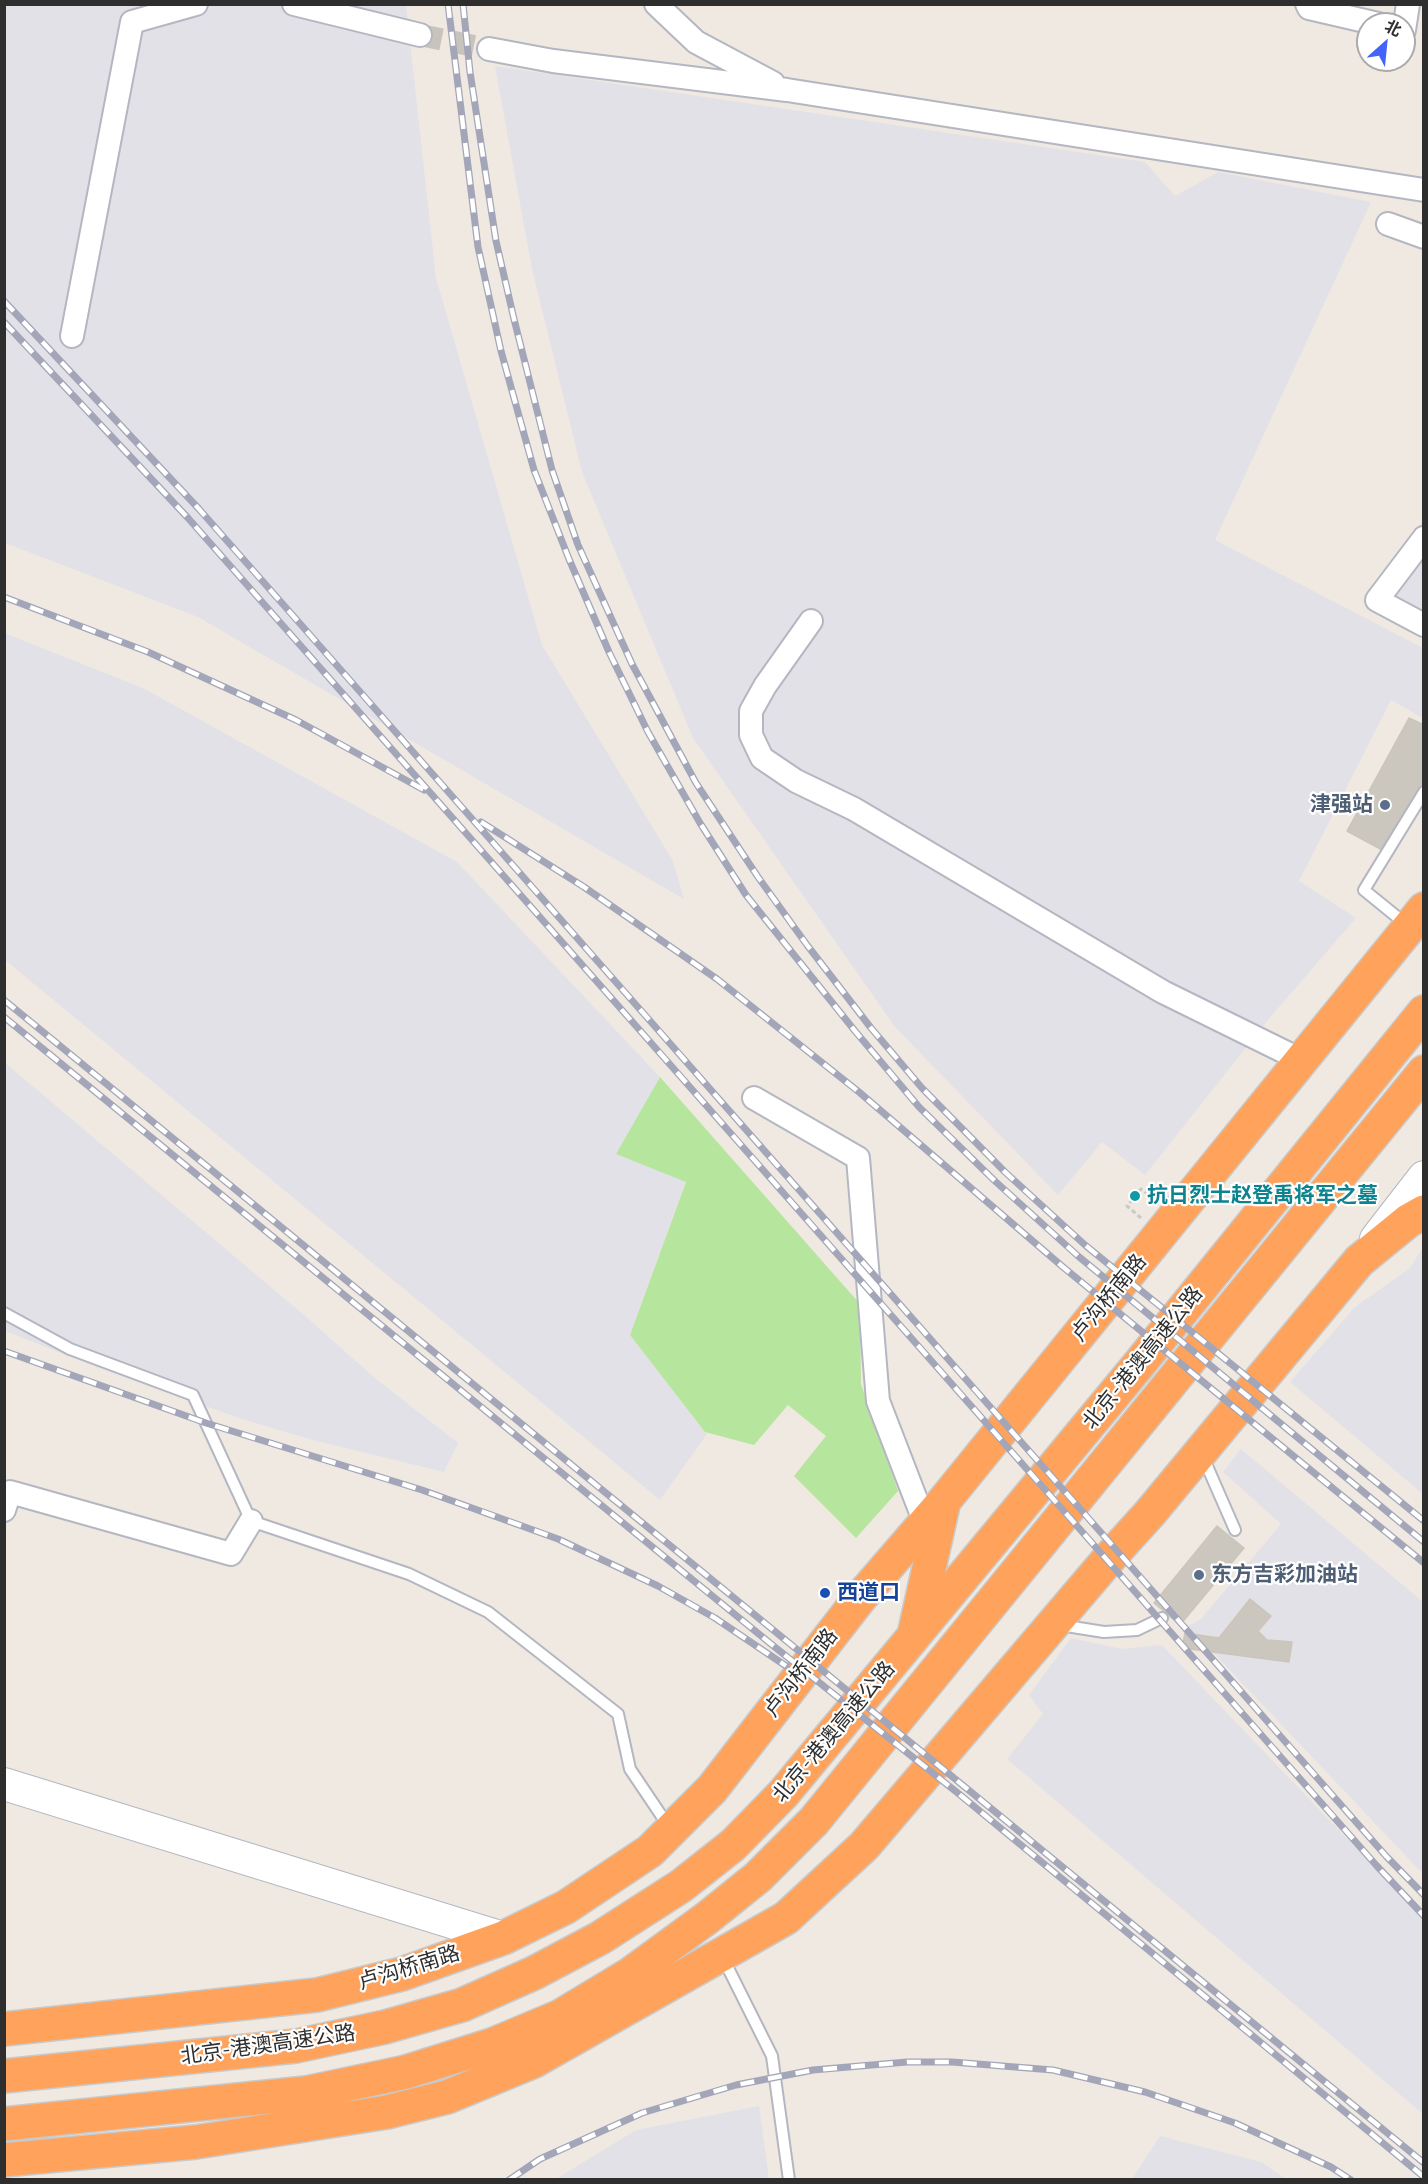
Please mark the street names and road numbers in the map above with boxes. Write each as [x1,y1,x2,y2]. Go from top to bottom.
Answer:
street label: 卢沟桥南路 [1066,1249,1152,1347]
street label: 北京-港澳高速公路 [1078,1282,1208,1434]
street label: 卢沟桥南路 [759,1624,843,1722]
street label: 北京-港澳高速公路 [768,1656,900,1808]
street label: 卢沟桥南路 [355,1941,463,1995]
street label: 北京-港澳高速公路 [179,2020,357,2070]

